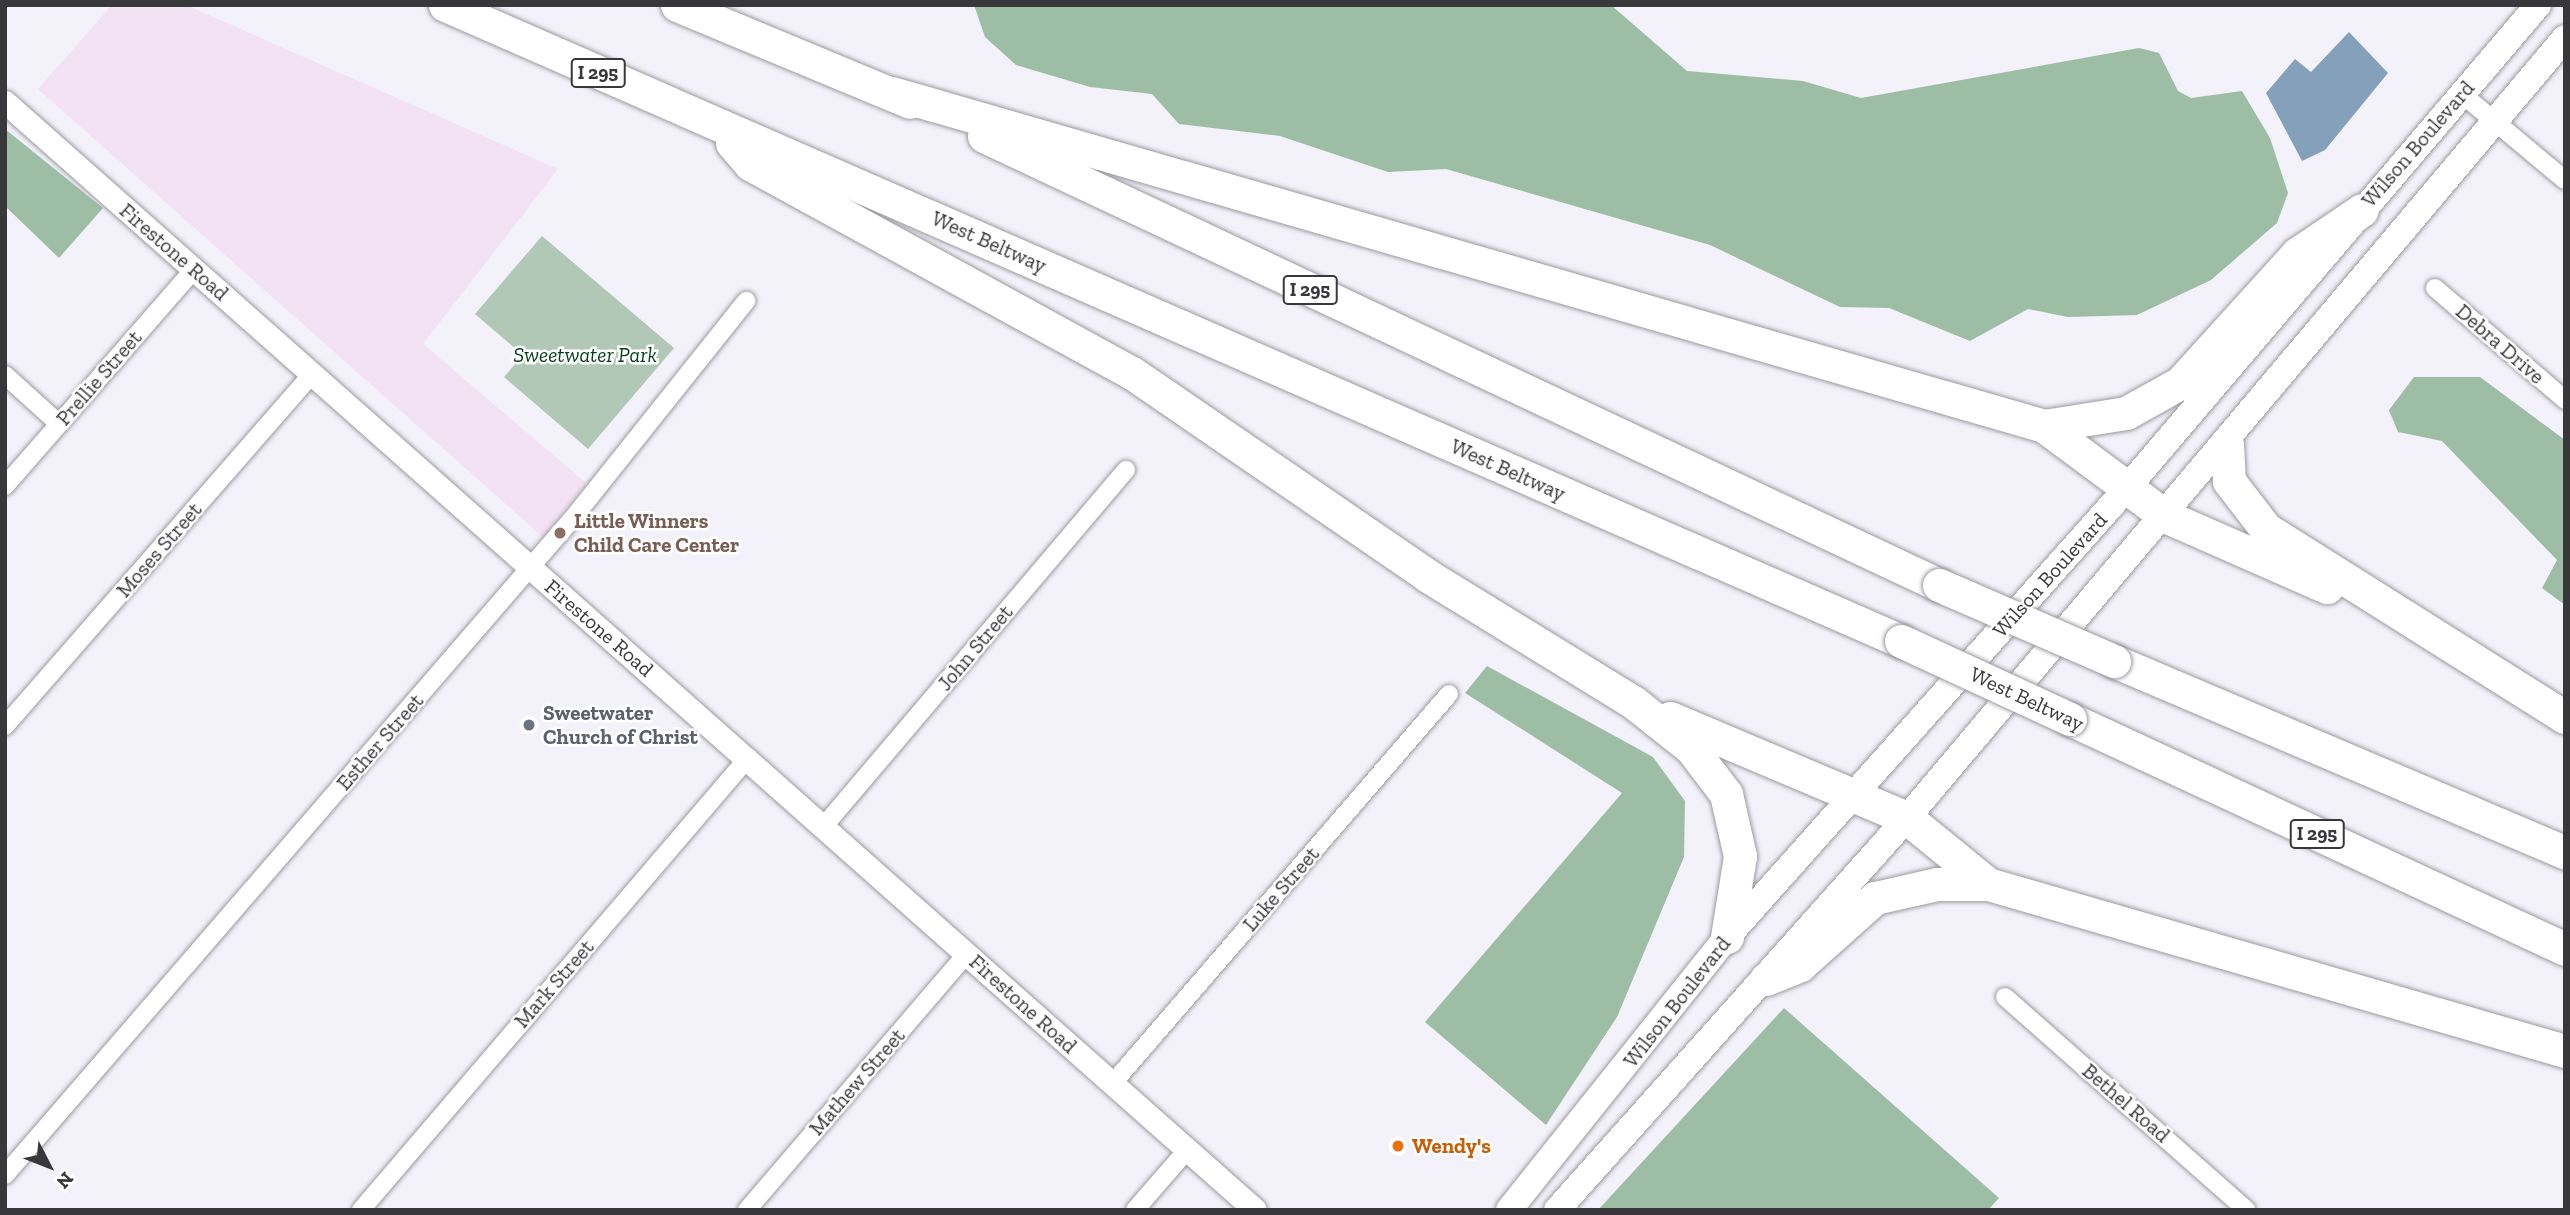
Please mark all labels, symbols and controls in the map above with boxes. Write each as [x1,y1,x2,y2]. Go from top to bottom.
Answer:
road number: I 295 [570,58,626,88]
street label: Wilson Boulevard [2356,76,2480,212]
street label: Firestone Road [114,198,234,306]
street label: West Beltway [928,206,1050,278]
road number: I 295 [1282,274,1338,306]
street label: Debra Drive [2451,299,2549,389]
street label: Prellie Street [51,325,147,431]
park label: Sweetwater Park [513,342,657,368]
street label: West Beltway [1447,434,1569,506]
street label: Moses Street [111,498,207,602]
street label: Wilson Boulevard [1987,507,2113,643]
place label: Little Winners Child Care Center [574,508,739,558]
marker: Little Winners Child Care Center [552,525,568,541]
street label: Firestone Road [539,574,659,682]
street label: John Street [932,600,1018,696]
street label: West Beltway [1966,662,2088,736]
street label: Esther Street [331,688,429,796]
place label: Sweetwater Church of Christ [543,700,698,750]
marker: Sweetwater Church of Christ [521,717,537,733]
road number: I 295 [2289,818,2345,849]
street label: Luke Street [1238,842,1324,936]
street label: Wilson Boulevard [1618,932,1736,1072]
street label: Mark Street [509,935,599,1033]
street label: Firestone Road [964,949,1082,1059]
street label: Mathew Street [804,1023,910,1141]
street label: Bethel Road [2077,1058,2175,1148]
north arrow [14,1131,84,1201]
place label: Wendy's [1412,1133,1491,1159]
marker: Wendy's [1390,1138,1406,1154]
text: N [52,1167,78,1193]

